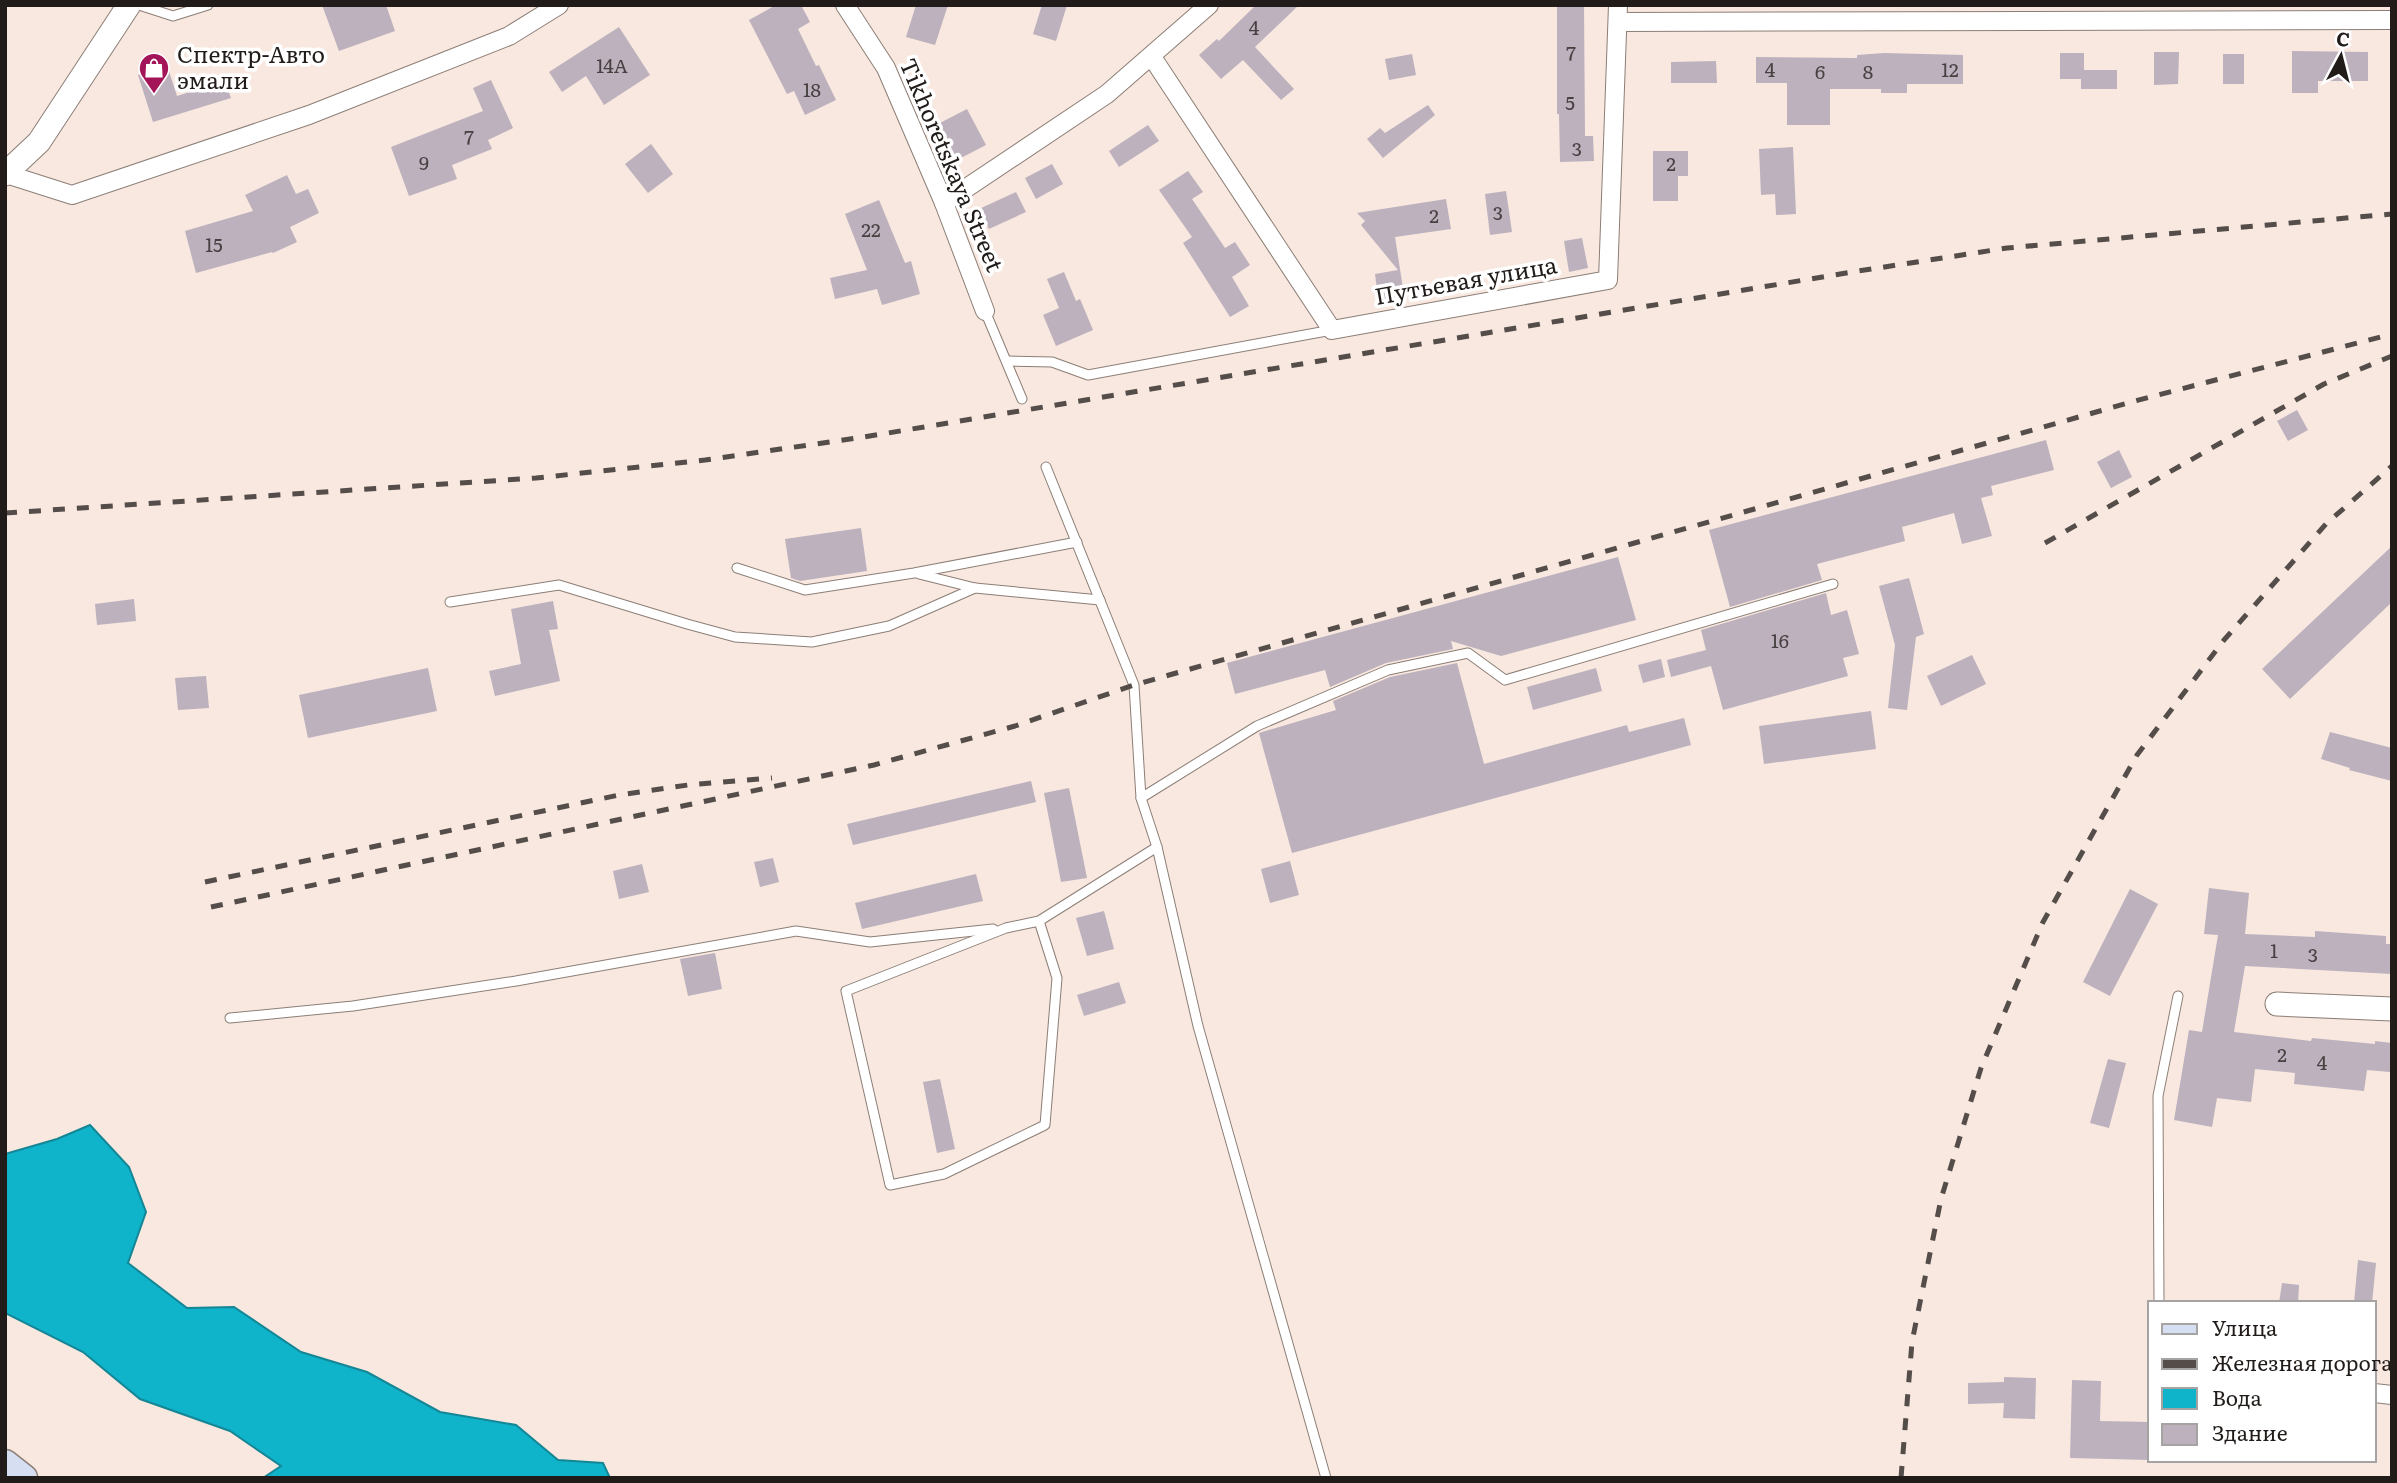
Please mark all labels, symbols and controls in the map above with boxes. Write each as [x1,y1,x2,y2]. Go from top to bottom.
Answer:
house number: 4 [1249,13,1260,41]
north arrow [2306,21,2376,91]
text: С [2335,23,2352,53]
place label: Спектр-Авто эмали [177,36,325,96]
house number: 7 [1566,38,1576,66]
shop icon: Спектр-Авто эмали [137,51,171,95]
house number: 14А [596,51,628,79]
street label: Tikhoretskaya Street [892,52,1014,277]
house number: 4 [1765,55,1776,83]
house number: 12 [1941,55,1959,83]
house number: 6 [1815,57,1825,85]
house number: 8 [1863,57,1873,85]
house number: 18 [803,75,821,103]
house number: 5 [1565,88,1575,116]
house number: 7 [464,122,474,150]
house number: 3 [1572,134,1582,162]
house number: 9 [419,148,429,176]
house number: 2 [1666,149,1676,177]
house number: 3 [1493,198,1503,226]
house number: 2 [1429,201,1439,229]
house number: 22 [861,215,881,243]
house number: 15 [205,230,223,258]
street label: Путьевая улица [1372,246,1560,312]
house number: 16 [1771,626,1789,654]
house number: 1 [2270,936,2278,964]
house number: 3 [2308,940,2318,968]
house number: 2 [2277,1040,2287,1068]
house number: 4 [2317,1048,2328,1076]
legend [2148,1301,2376,1462]
text: Улица [2212,1311,2278,1342]
text: Железная дорога [2212,1346,2393,1377]
text: Вода [2212,1381,2263,1412]
text: Здание [2212,1416,2288,1447]

